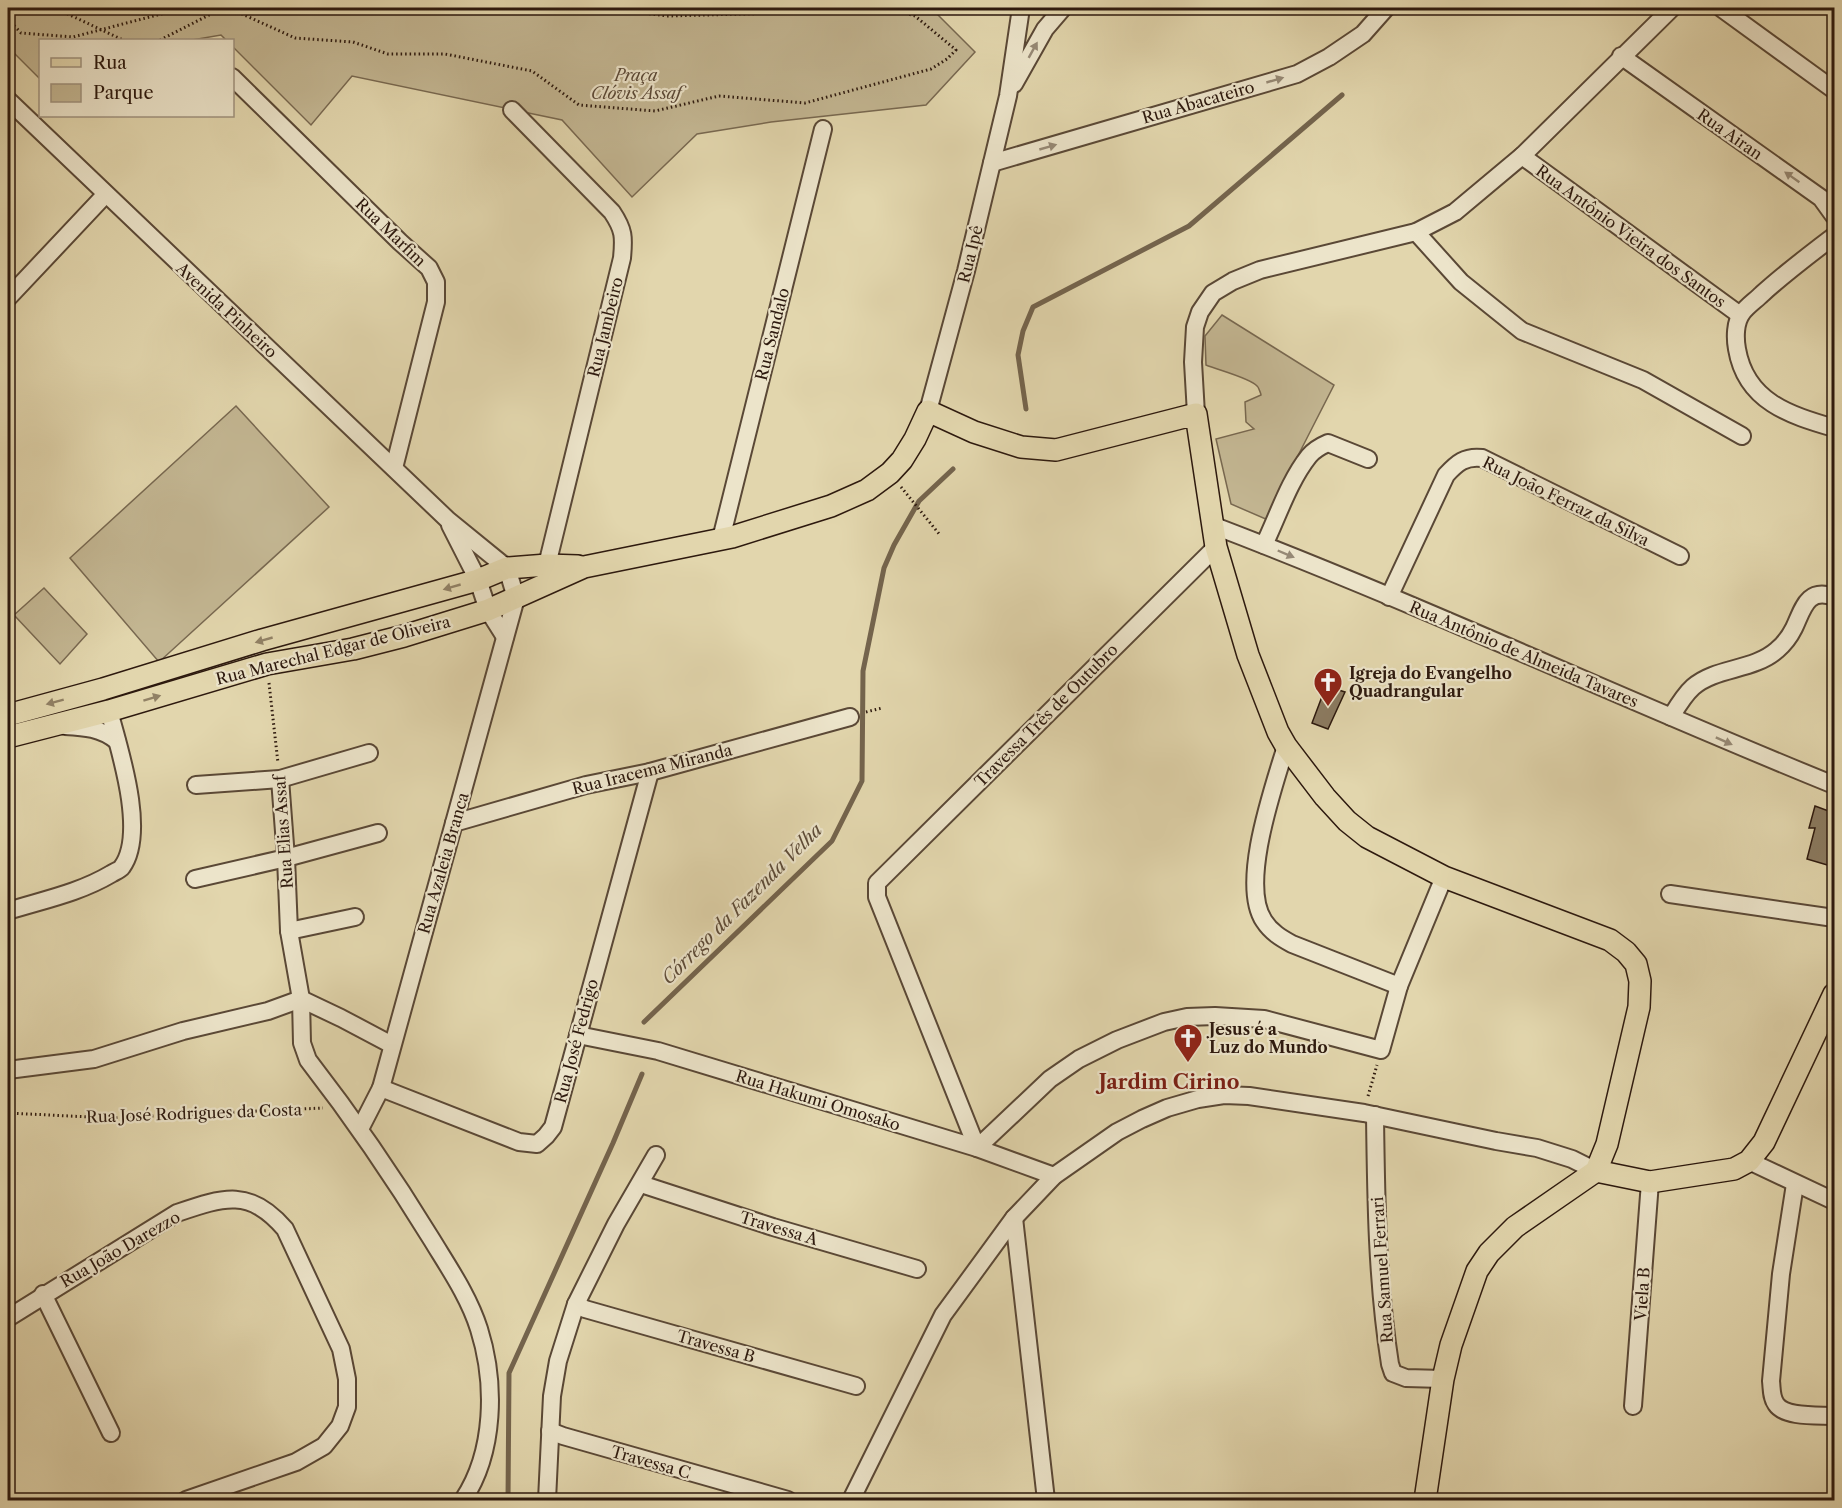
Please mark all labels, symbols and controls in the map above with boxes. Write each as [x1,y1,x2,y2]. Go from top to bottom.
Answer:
legend [39,39,234,117]
one-way arrow [1028,41,1038,58]
text: Rua [93,52,127,74]
park label: Praça Clóvis Assaf [591,65,687,103]
one-way arrow [1267,75,1285,84]
street label: Rua Abacateiro [1139,76,1257,128]
text: Parque [93,82,154,104]
street label: Rua Airan [1693,104,1767,164]
one-way arrow [1039,142,1057,151]
street label: Rua Antônio Vieira dos Santos [1532,160,1730,312]
one-way arrow [1784,172,1800,183]
street label: Rua Marfim [352,193,430,271]
street label: Rua Ipê [953,223,987,285]
street label: Avenida Pinheiro [172,257,282,362]
street label: Rua Jambeiro [583,275,627,379]
street label: Rua Sandalo [751,285,793,382]
street label: Rua João Ferraz da Silva [1479,452,1653,550]
one-way arrow [1277,549,1295,559]
one-way arrow [443,583,461,592]
street label: Rua Antônio de Almeida Tavares [1407,597,1642,711]
street label: Rua Marechal Edgar de Oliveira [214,611,453,689]
one-way arrow [255,636,273,645]
street label: Travessa Três de Outubro [970,639,1122,791]
place label: Igreja do Evangelho Quadrangular [1349,663,1512,701]
church icon: Igreja do Evangelho Quadrangular [1312,666,1344,708]
one-way arrow [143,693,161,702]
one-way arrow [46,698,64,707]
one-way arrow [1716,736,1733,745]
street label: Rua Iracema Miranda [570,739,735,799]
street label: Rua Elias Assaf [269,772,297,889]
street label: Rua Azaleia Branca [413,789,473,936]
water label: Córrego da Fazenda Velha [657,819,827,989]
street label: Rua José Fedrigo [550,977,602,1105]
place label: Jesus é a Luz do Mundo [1206,1019,1328,1057]
church icon: Jesus é a Luz do Mundo [1172,1022,1204,1064]
street label: Rua Hakumi Omosako [733,1065,903,1135]
district label: Jardim Cirino [1095,1070,1239,1094]
street label: Rua José Rodrigues da Costa [86,1099,303,1127]
street label: Rua Samuel Ferrari [1367,1196,1397,1344]
street label: Rua João Darezzo [57,1206,184,1291]
street label: Travessa A [738,1207,822,1250]
street label: Viela B [1630,1266,1654,1323]
street label: Travessa B [675,1325,757,1367]
street label: Travessa C [609,1441,693,1483]

